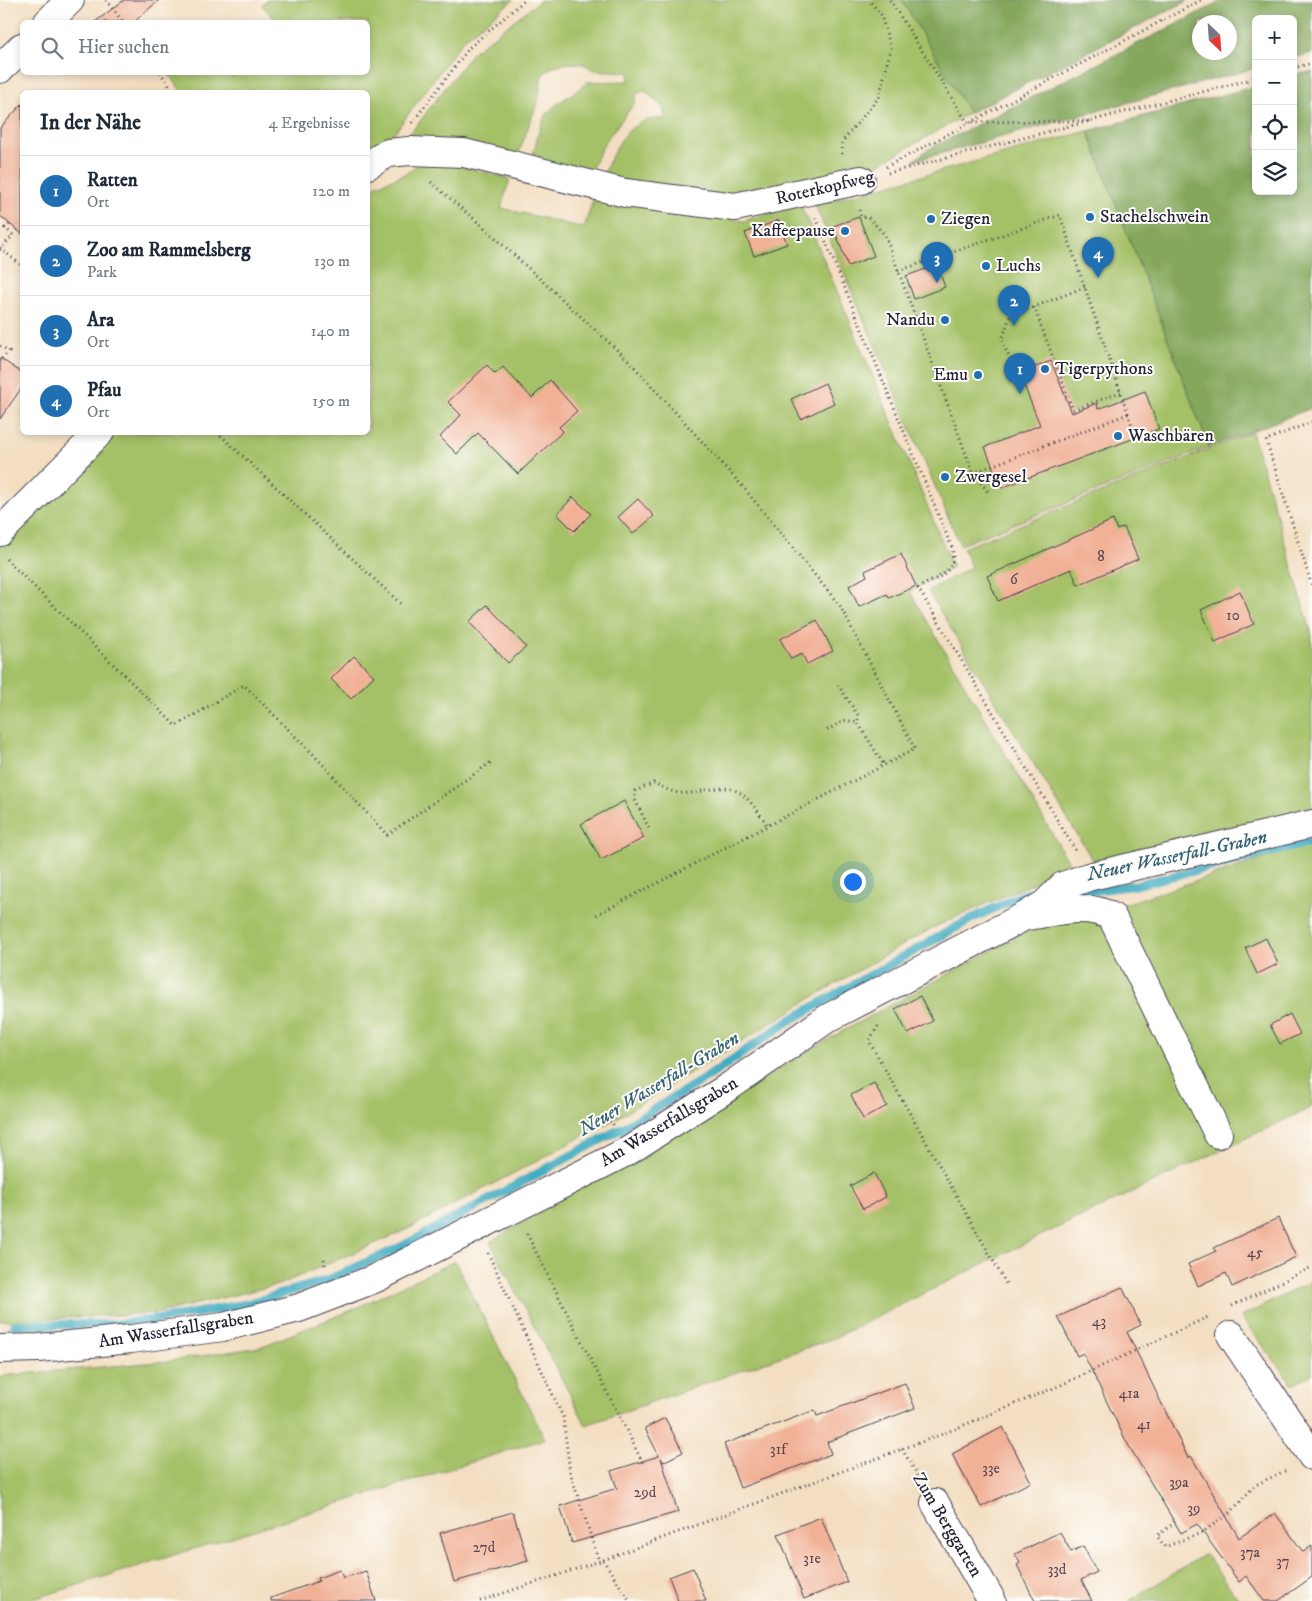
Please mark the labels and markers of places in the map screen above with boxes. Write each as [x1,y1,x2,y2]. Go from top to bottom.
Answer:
place label: Stachelschwein [1100,206,1210,228]
place label: Ziegen [941,208,991,230]
marker: Stachelschwein [1084,211,1096,223]
marker: Ziegen [925,213,937,225]
place label: Kaffeepause [751,220,835,242]
marker: Kaffeepause [839,225,851,237]
pin: 4 [1082,237,1114,278]
pin: 3 [921,242,953,283]
place label: Luchs [996,255,1041,277]
marker: Luchs [980,260,992,272]
pin: 2 [998,285,1030,326]
place label: Nandu [886,309,935,331]
marker: Nandu [939,314,951,326]
pin: 1 [1004,353,1036,394]
place label: Tigerpythons [1055,358,1153,380]
marker: Tigerpythons [1039,363,1051,375]
place label: Emu [933,364,968,386]
marker: Emu [972,369,984,381]
place label: Waschbären [1127,425,1214,447]
marker: Waschbären [1112,430,1124,442]
place label: Zwergesel [955,466,1027,488]
marker: Zwergesel [939,471,951,483]

